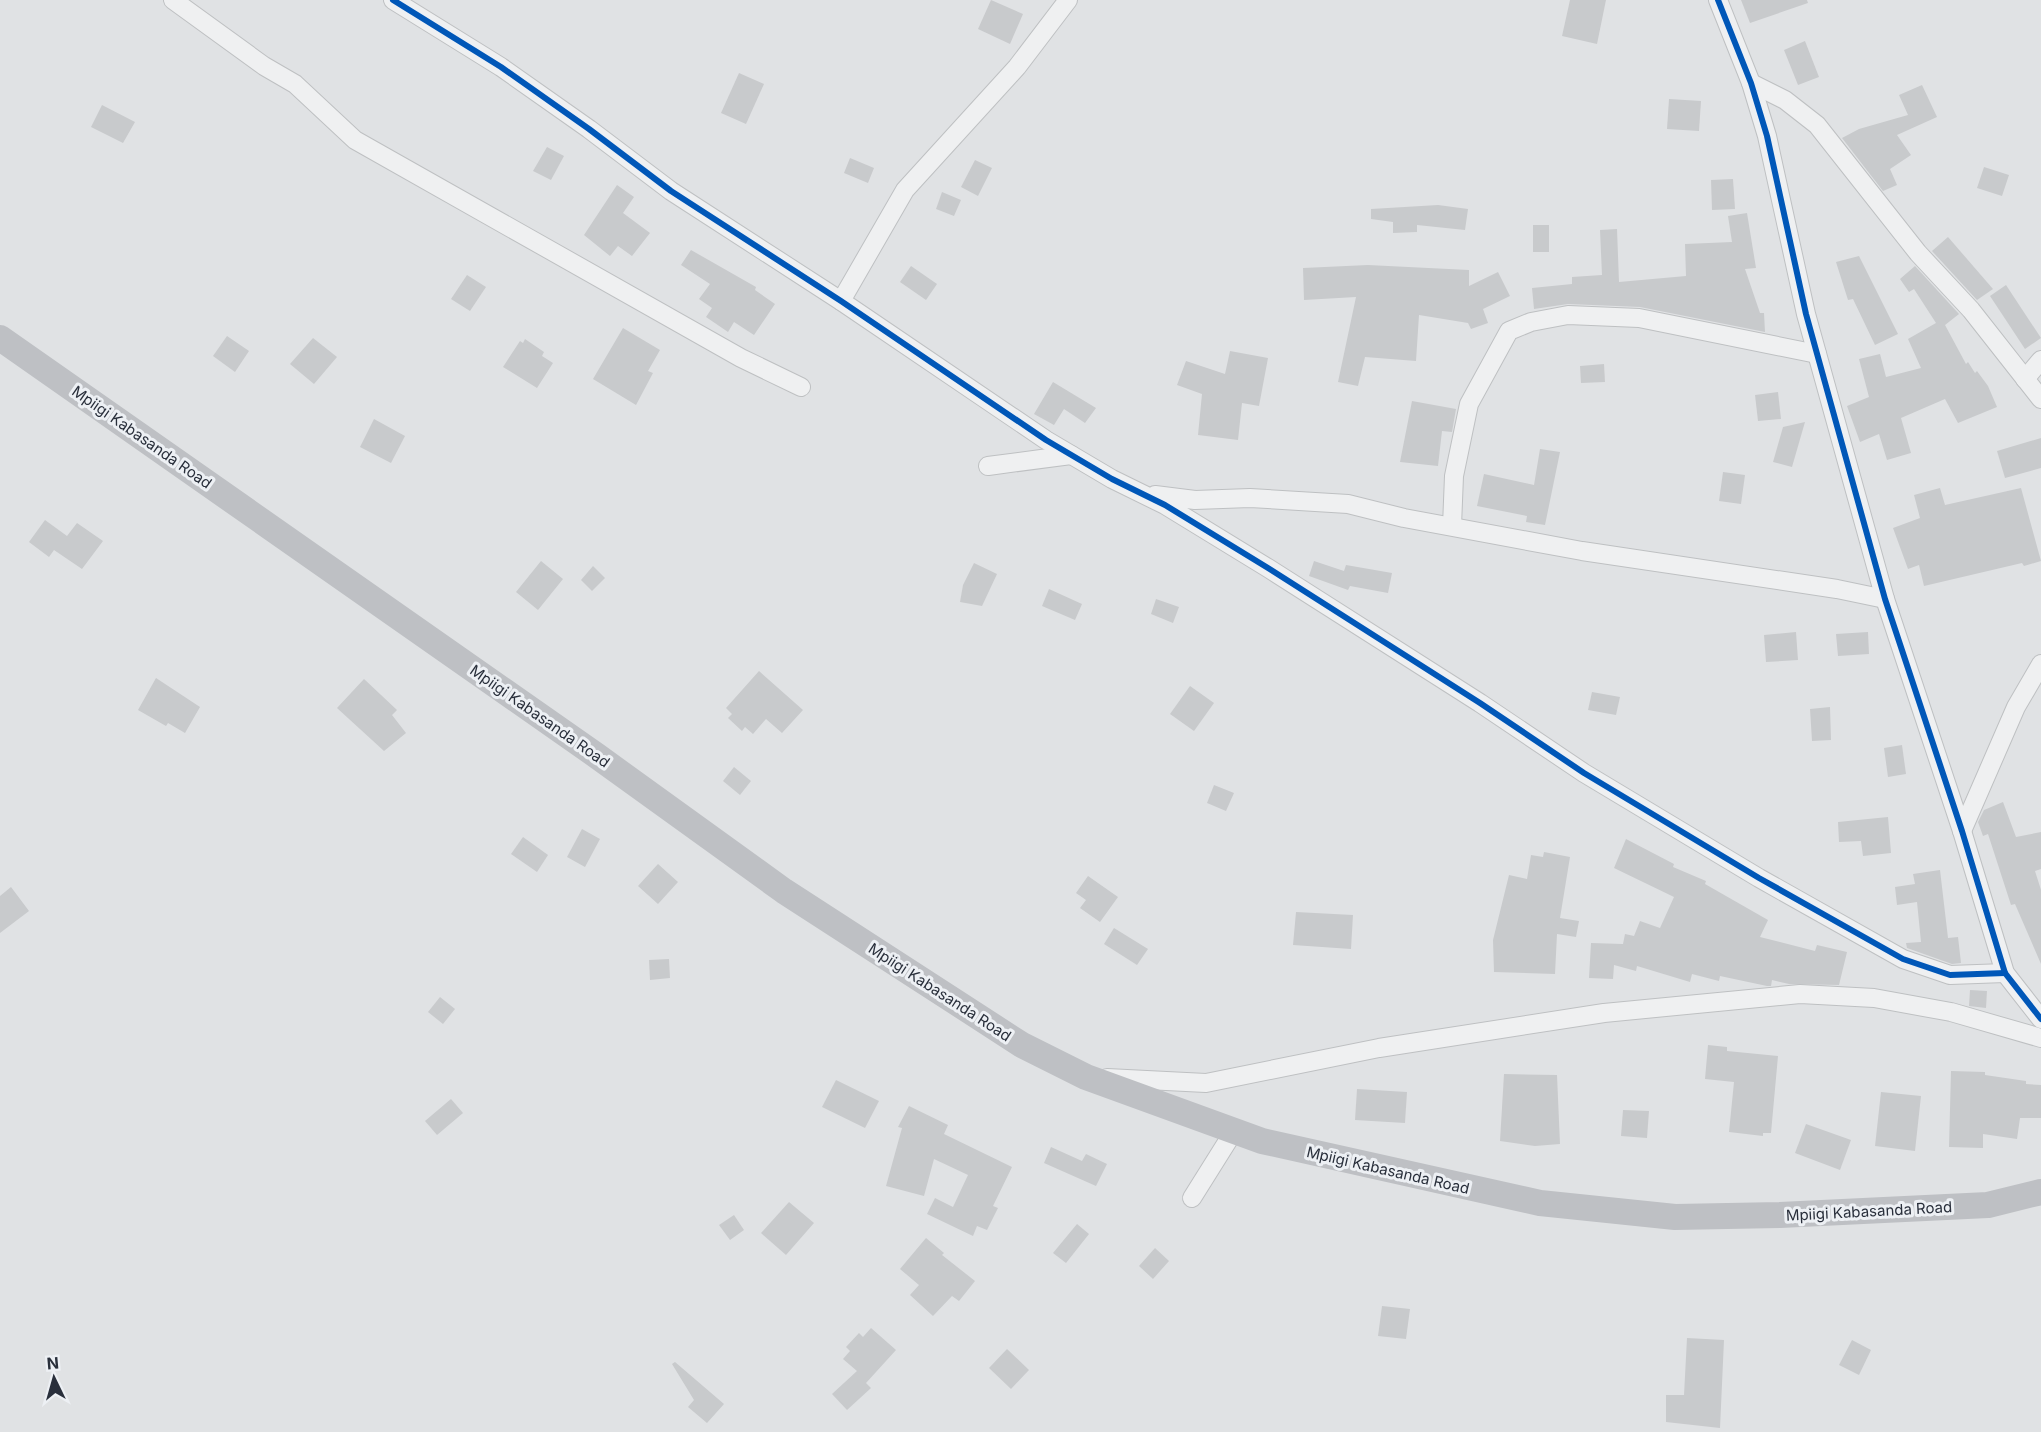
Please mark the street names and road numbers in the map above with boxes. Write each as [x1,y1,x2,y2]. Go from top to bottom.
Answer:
street label: Mpiigi Kabasanda Road [68,381,216,493]
street label: Mpiigi Kabasanda Road [466,660,614,772]
street label: Mpiigi Kabasanda Road [865,939,1015,1045]
street label: Mpiigi Kabasanda Road [1305,1142,1471,1198]
street label: Mpiigi Kabasanda Road [1785,1197,1953,1225]

